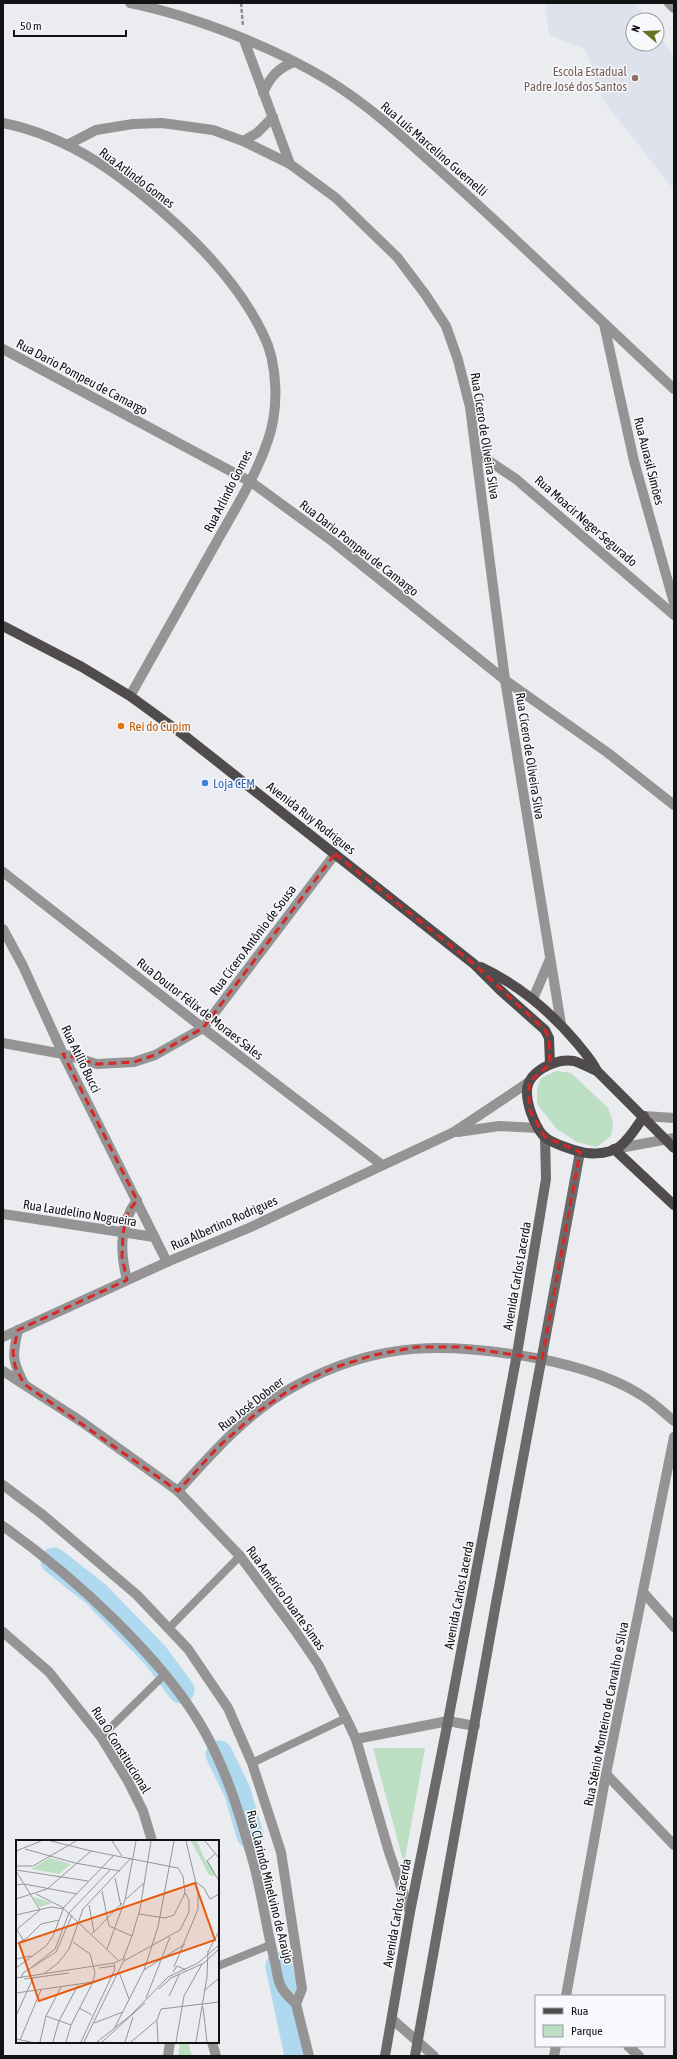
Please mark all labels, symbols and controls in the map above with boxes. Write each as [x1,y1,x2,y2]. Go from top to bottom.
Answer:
scale bar [14,12,126,38]
north arrow [625,12,665,52]
text: 50 m [20,19,42,33]
text: N [629,24,642,34]
place label: Escola Estadual Padre José dos Santos [524,64,628,94]
marker: Escola Estadual Padre José dos Santos [630,73,640,83]
street label: Rua Luís Marcelino Guernelli [378,99,490,199]
street label: Rua Arlindo Gomes [96,145,178,211]
street label: Rua Dario Pompeu de Camargo [14,336,150,418]
street label: Rua Cícero de Oliveira Silva [468,371,502,501]
street label: Rua Aurasil Simões [631,415,667,507]
street label: Rua Arlindo Gomes [201,447,255,535]
street label: Rua Moacir Neger Segurado [532,473,640,569]
street label: Rua Dario Pompeu de Camargo [297,497,421,599]
street label: Rua Cícero de Oliveira Silva [513,691,547,821]
place label: Rei do Cupim [129,719,191,734]
marker: Rei do Cupim [116,721,126,731]
place label: Loja CEM [213,776,255,791]
marker: Loja CEM [200,778,210,788]
street label: Avenida Ruy Rodrigues [264,779,359,858]
street label: Rua Cícero Antônio de Sousa [207,882,299,998]
street label: Rua Doutor Félix de Moraes Sales [134,955,266,1063]
street label: Rua Atílio Bucci [58,1023,104,1095]
street label: Rua Albertino Rodrigues [168,1193,280,1253]
street label: Rua Laudelino Nogueira [22,1197,138,1229]
street label: Avenida Carlos Lacerda [500,1220,534,1332]
street label: Rua José Dobner [215,1374,287,1434]
street label: Avenida Carlos Lacerda [441,1540,477,1650]
street label: Rua Américo Duarte Simas [243,1543,329,1653]
street label: Rua Stênio Monteiro de Carvalho e Silva [581,1621,631,1807]
street label: Rua O Constitucional [88,1704,154,1797]
street label: Rua Clarindo Minelvino de Araújo [244,1808,296,1966]
inset map [16,1840,219,2043]
street label: Avenida Carlos Lacerda [380,1857,414,1969]
legend [535,1995,665,2047]
text: Rua [571,2004,588,2018]
text: Parque [571,2024,603,2038]

